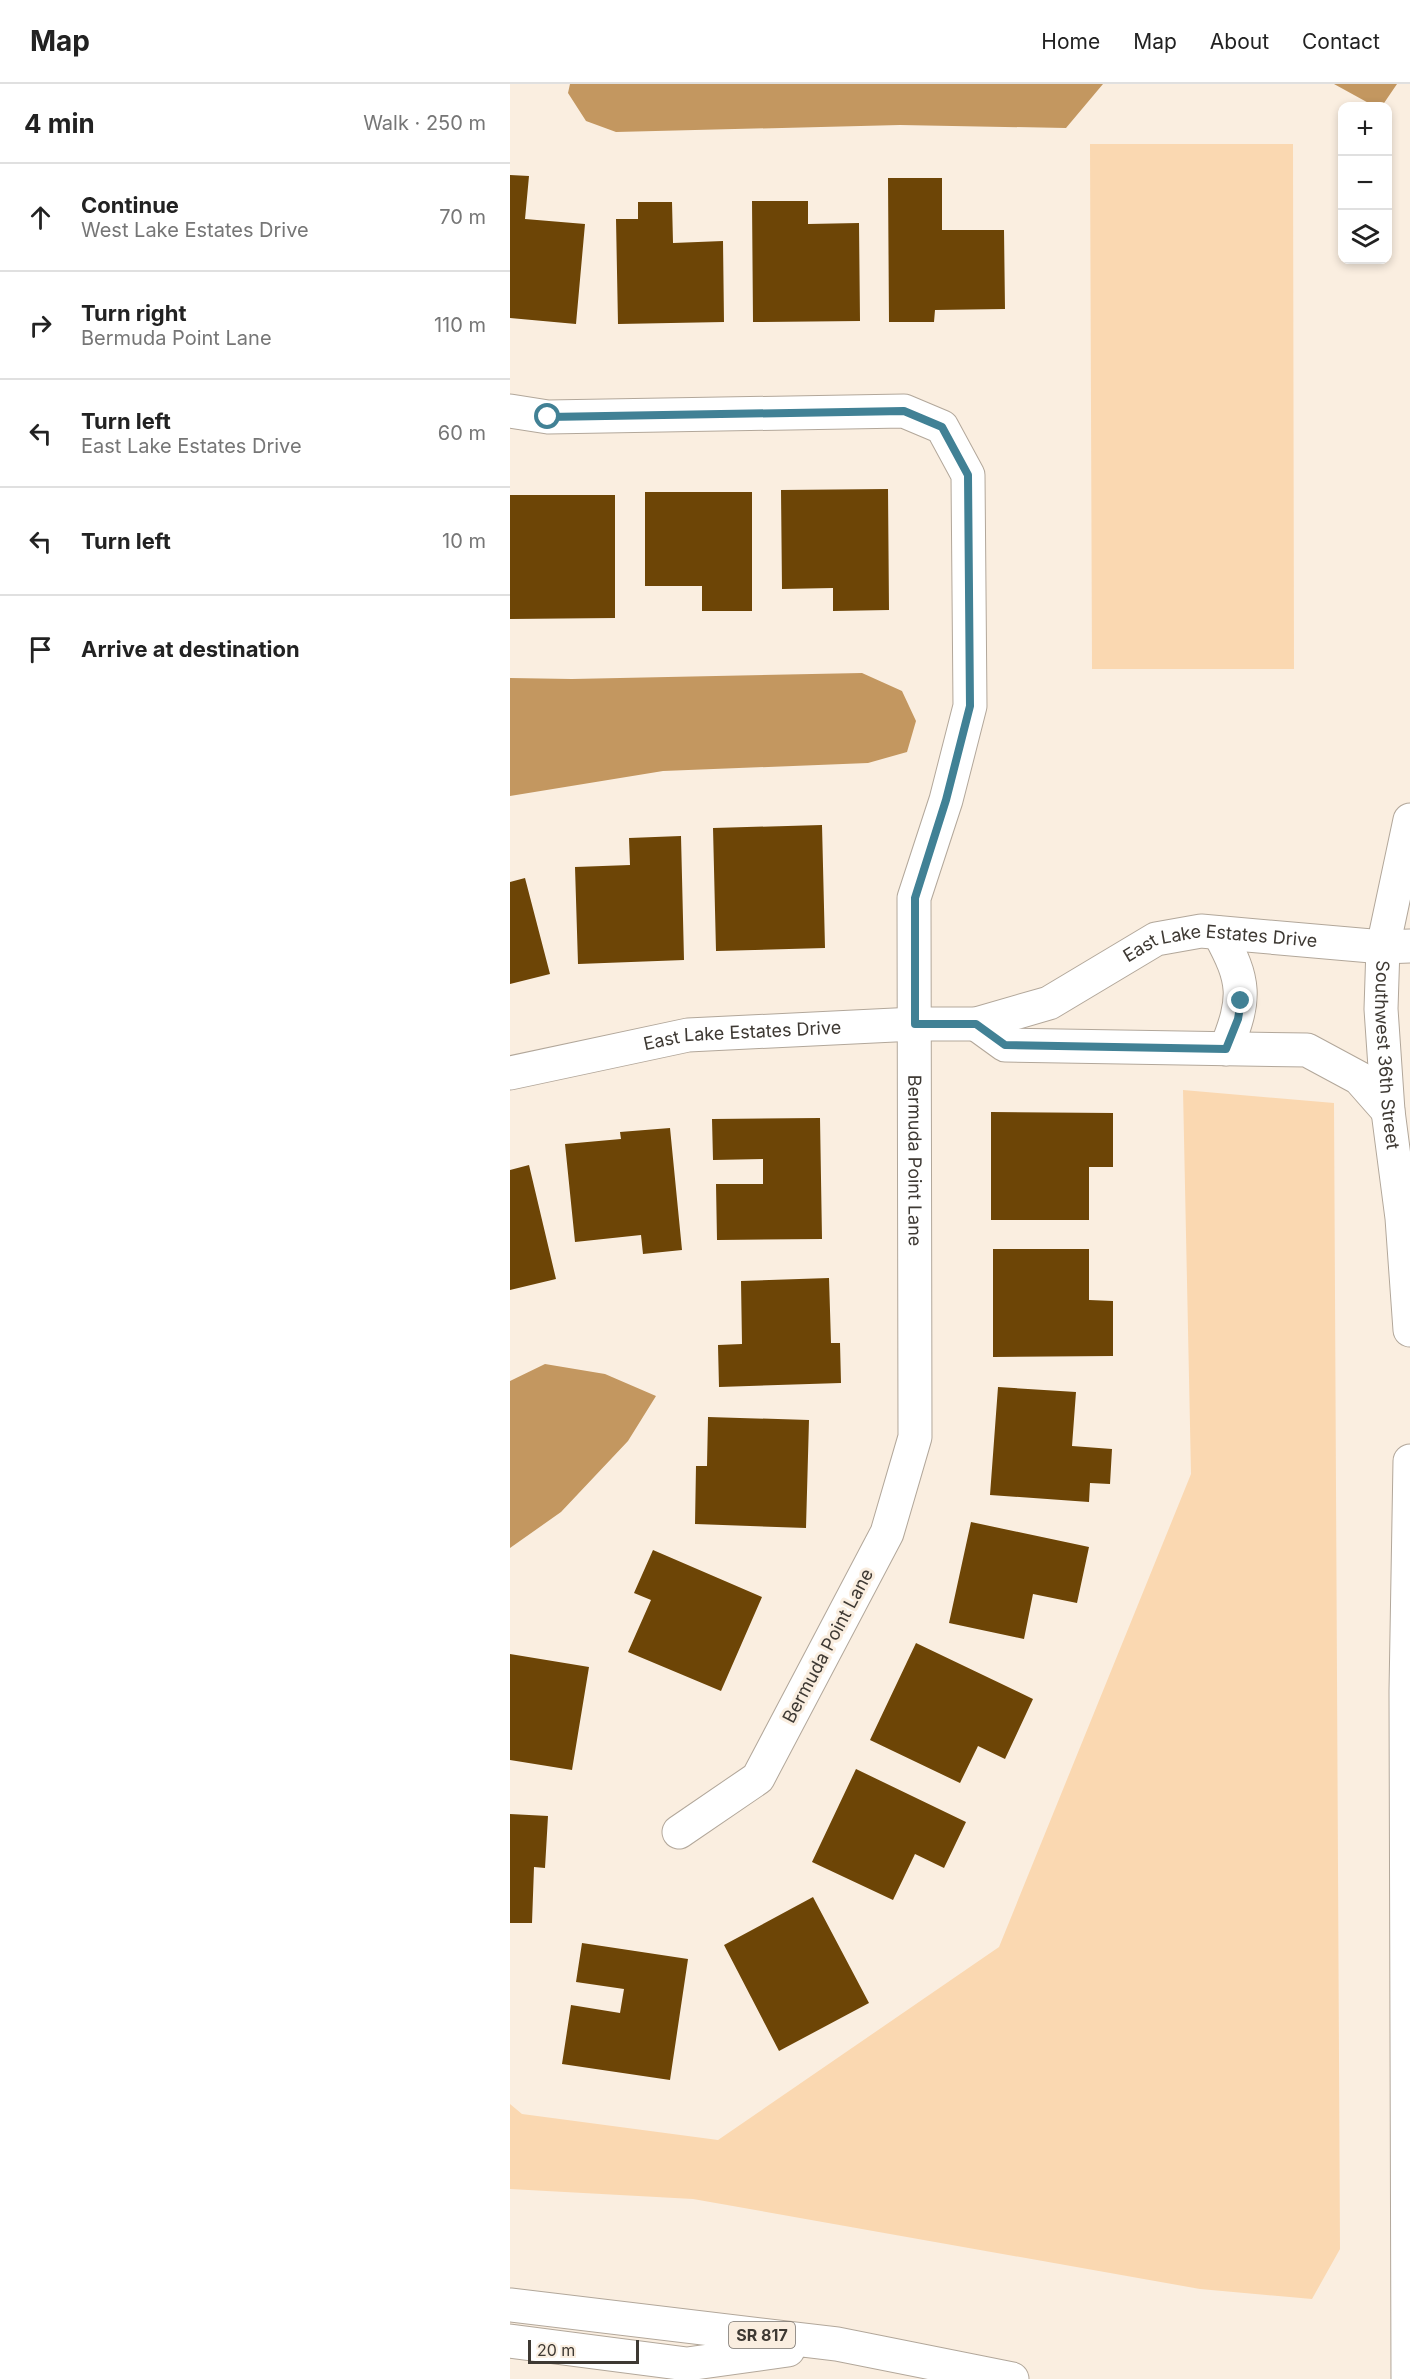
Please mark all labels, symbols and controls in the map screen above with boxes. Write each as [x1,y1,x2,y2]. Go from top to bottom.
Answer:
text: Map [30,24,90,58]
text: Home [1041,29,1100,54]
text: Map [1133,29,1177,54]
text: About [1210,29,1269,54]
text: Contact [1302,29,1380,54]
map controls [1338,102,1392,264]
button: + [1338,102,1392,156]
text: 4 min [24,108,95,139]
text: Walk · 250 m [363,111,486,135]
button: − [1338,156,1392,210]
text: Continue [81,192,179,218]
icon: ahead [24,201,57,234]
text: 70 m [439,205,486,229]
button: layers [1338,210,1392,264]
text: West Lake Estates Drive [81,218,309,242]
text: Turn right [81,300,187,326]
icon: right [24,309,57,342]
text: 110 m [434,313,486,337]
text: Bermuda Point Lane [81,326,272,350]
route start [534,403,560,429]
text: Turn left [81,408,171,434]
icon: left [24,417,57,450]
text: 60 m [438,421,486,445]
text: East Lake Estates Drive [81,434,302,458]
icon: left [24,525,57,558]
text: Turn left [81,528,171,554]
text: 10 m [442,529,486,553]
icon: arrive [24,633,57,666]
text: Arrive at destination [81,636,300,662]
street label: East Lake Estates Drive [1119,920,1318,966]
street label: Southwest 36th Street [1371,960,1404,1151]
route end [1227,987,1253,1013]
street label: East Lake Estates Drive [641,1017,842,1054]
street label: Bermuda Point Lane [904,1075,926,1246]
street label: Bermuda Point Lane [778,1565,877,1726]
road number: SR 817 [729,2322,795,2348]
scale bar [528,2337,639,2364]
text: 20 m [537,2340,575,2360]

